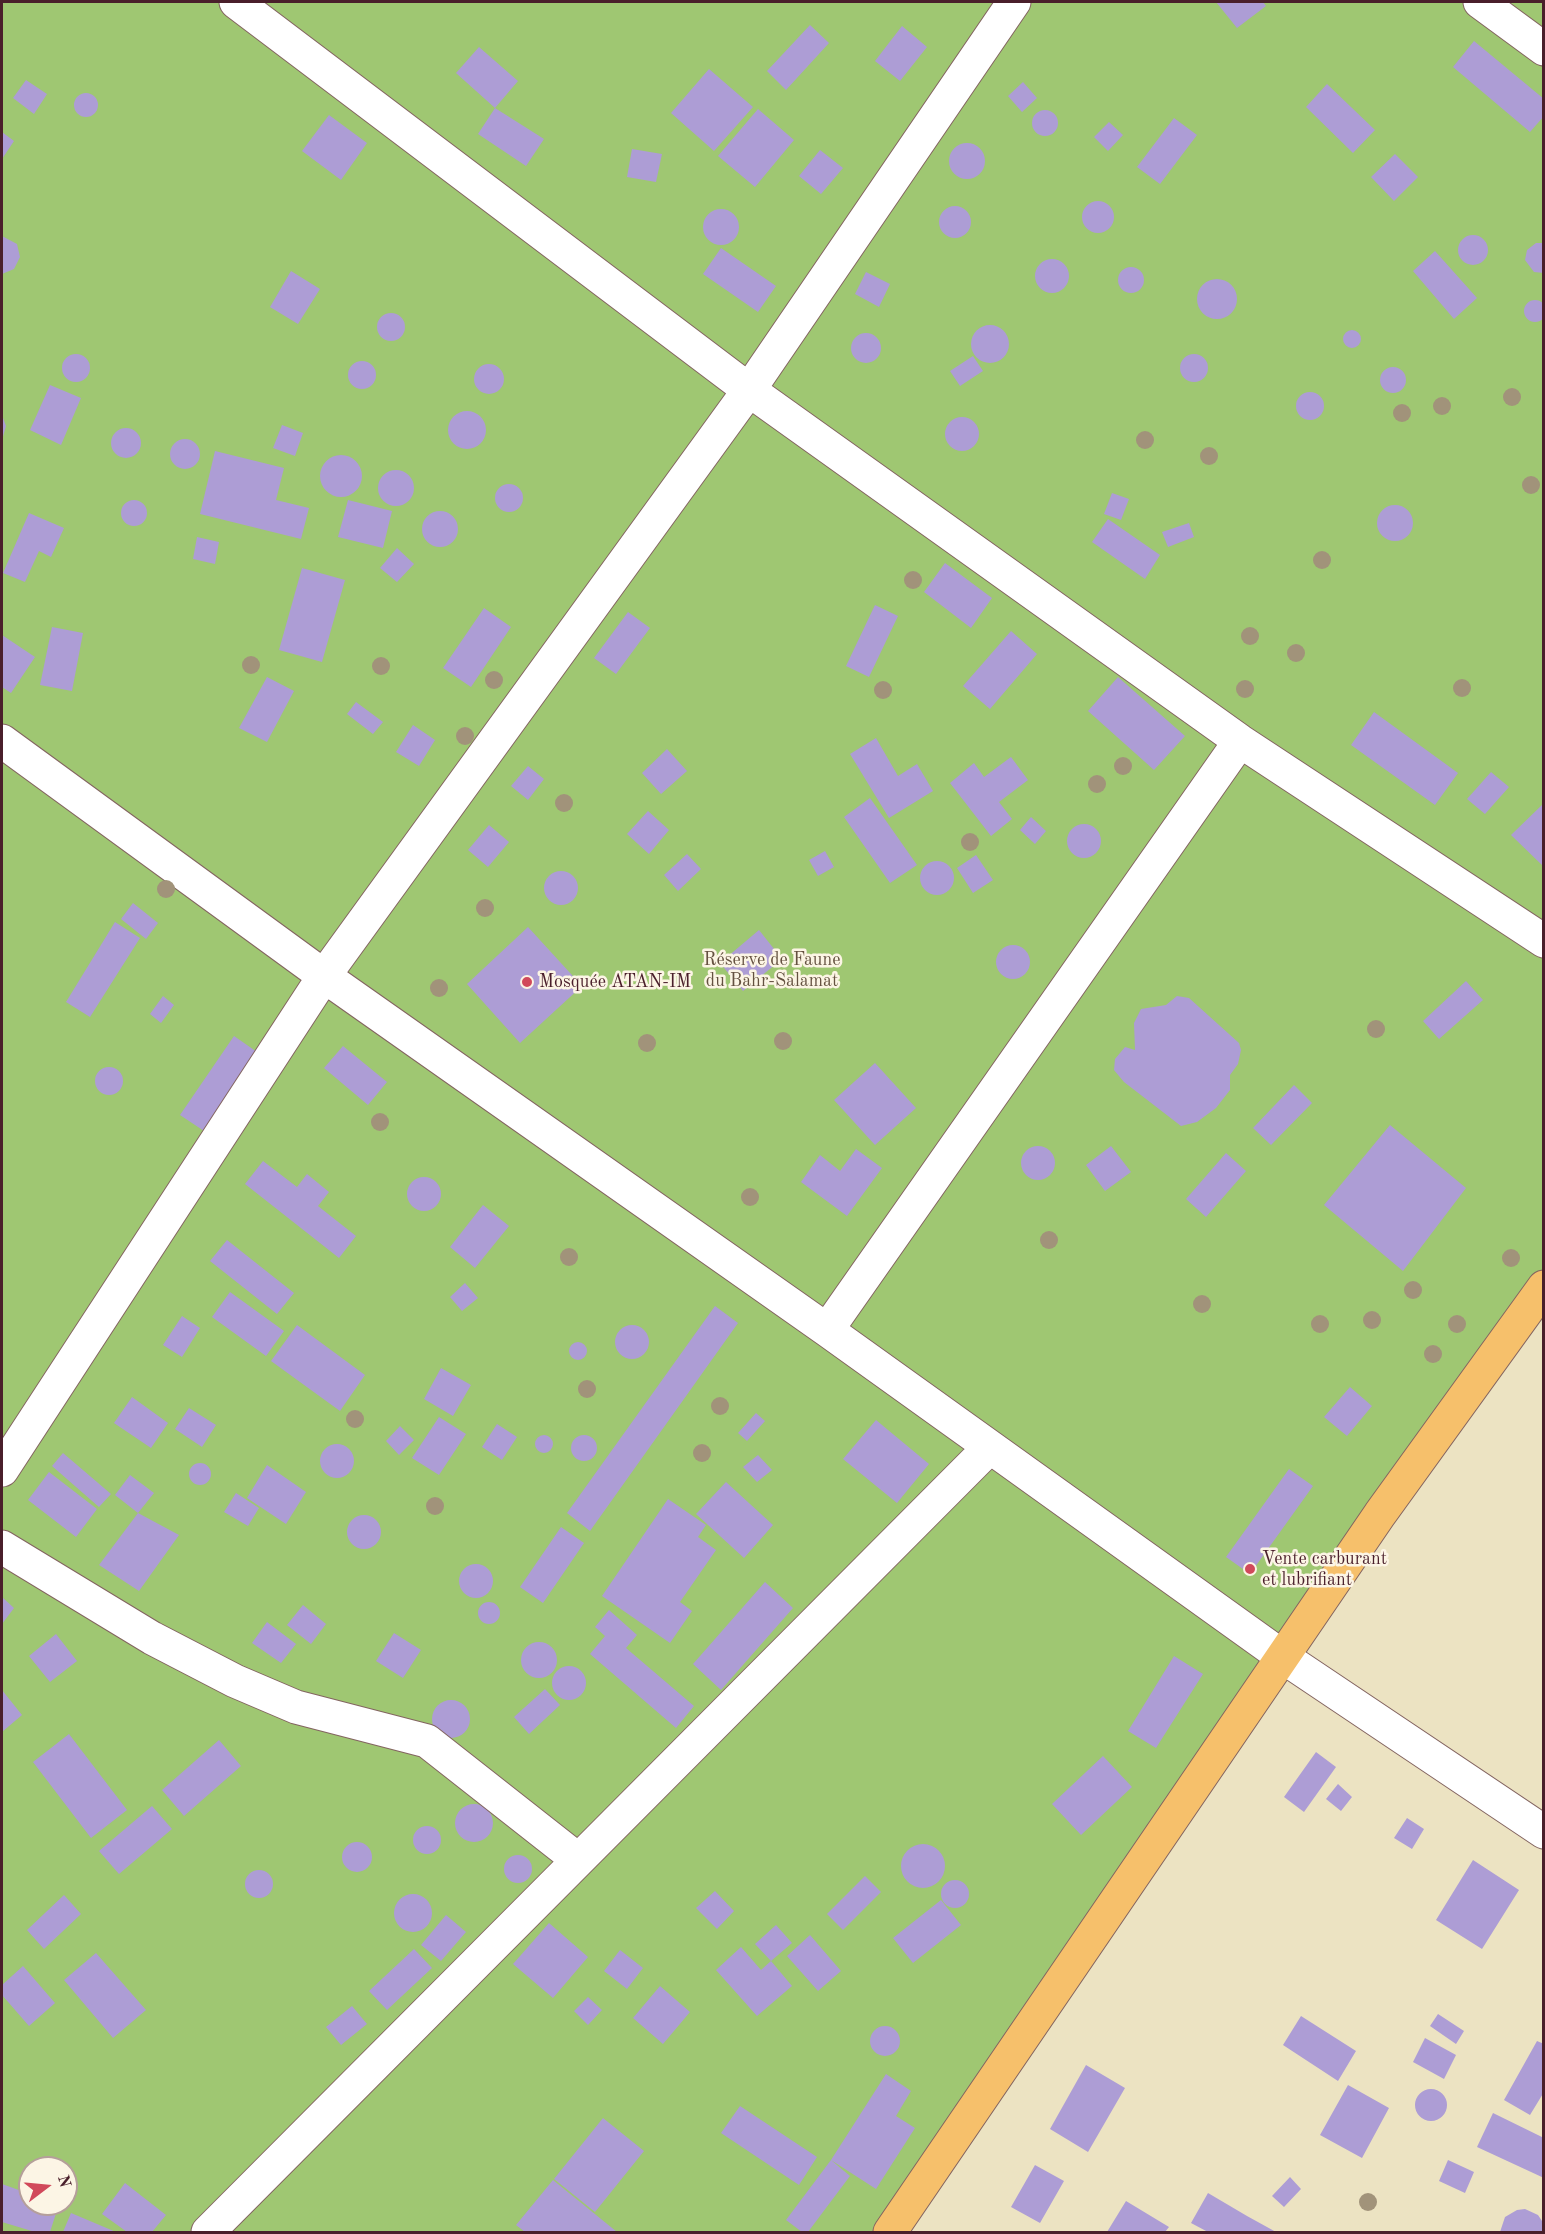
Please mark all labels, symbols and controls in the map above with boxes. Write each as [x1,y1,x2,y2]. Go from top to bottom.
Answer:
park label: Réserve de Faune du Bahr-Salamat [704,949,840,992]
place label: Mosquée ATAN-IM [539,971,691,993]
marker: Mosquée ATAN-IM [520,975,534,989]
place label: Vente carburant et lubrifiant [1262,1548,1387,1590]
marker: Vente carburant et lubrifiant [1243,1562,1257,1576]
north arrow [18,2156,78,2216]
text: N [54,2173,73,2190]

